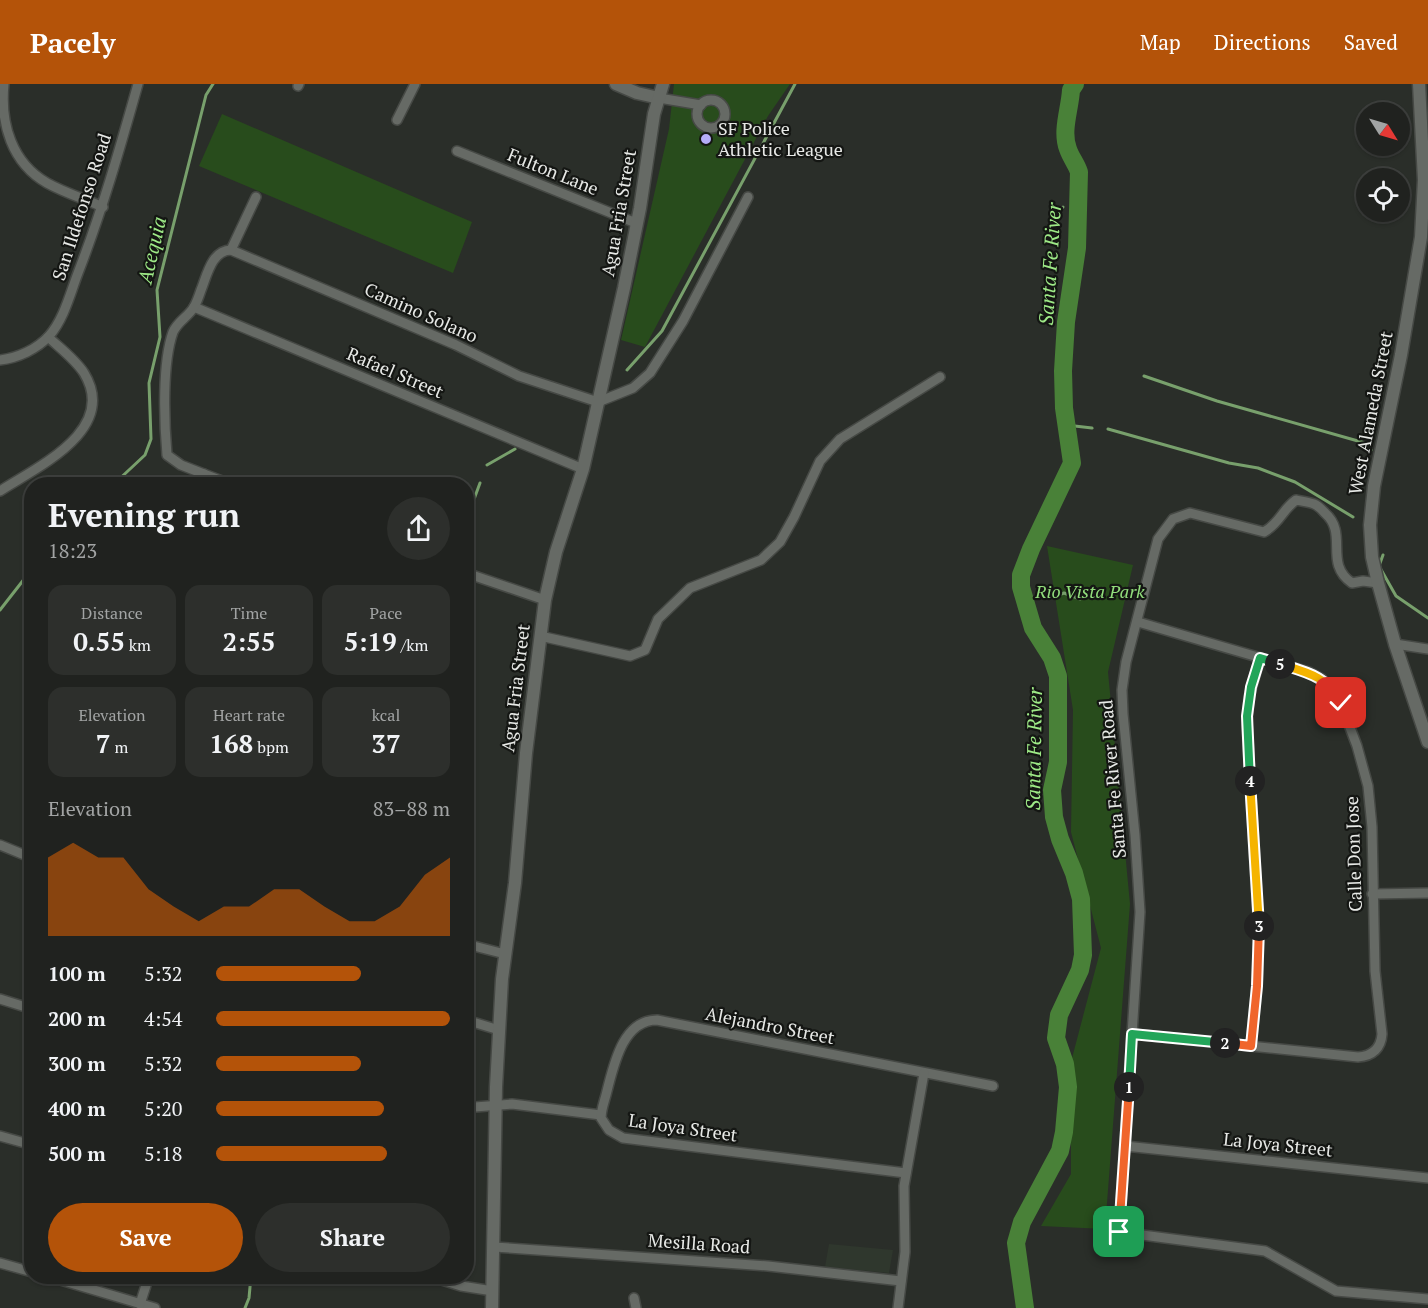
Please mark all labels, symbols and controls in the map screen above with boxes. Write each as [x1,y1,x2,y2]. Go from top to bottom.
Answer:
text: Pacely [30,24,116,61]
text: Map [1140,28,1181,56]
text: Directions [1214,28,1311,56]
text: Saved [1344,28,1398,56]
north arrow [1356,102,1410,156]
map controls [1356,102,1410,222]
place label: SF Police Athletic League [718,116,843,161]
street label: San Ildefonso Road [46,130,116,283]
marker: SF Police Athletic League [699,132,713,146]
street label: Fulton Lane [504,142,602,200]
street label: Agua Fria Street [595,147,641,278]
button: locate [1356,168,1410,222]
water label: Santa Fe River [1032,200,1067,326]
water label: Acequia [130,214,172,287]
street label: Camino Solano [361,276,482,348]
street label: West Alameda Street [1342,329,1398,497]
street label: Rafael Street [343,341,448,403]
text: Evening run [48,493,240,536]
button: share [387,497,450,560]
text: 18:23 [48,537,97,564]
park label: Rio Vista Park [1034,579,1145,603]
text: Distance [81,602,143,624]
text: Time [231,602,267,624]
text: Pace [370,602,402,624]
street label: Agua Fria Street [495,622,535,753]
text: 0.55 [73,624,125,658]
text: 2:55 [223,624,276,658]
text: 5:19 [344,624,397,658]
text: km [125,634,151,656]
text: /km [397,634,428,656]
pin: 5 [1265,649,1295,679]
text: 5 [1275,653,1285,675]
pin [1315,677,1366,728]
water label: Santa Fe River [1019,686,1048,811]
icon: check [1324,686,1357,719]
street label: Santa Fe River Road [1093,699,1131,859]
text: Elevation [78,704,146,726]
text: Heart rate [213,704,285,726]
text: kcal [372,704,400,726]
text: 7 [96,726,111,760]
text: 168 [209,726,253,760]
text: 37 [371,726,401,760]
text: m [111,736,128,758]
text: bpm [253,736,289,758]
pin: 4 [1235,766,1265,796]
text: 4 [1245,770,1255,792]
text: Elevation [48,795,132,822]
text: 83–88 m [373,795,450,822]
street label: Calle Don Jose [1339,796,1367,912]
pin: 3 [1244,911,1274,941]
text: 3 [1254,915,1264,937]
text: 100 m [48,960,106,987]
text: 5:32 [144,960,183,987]
street label: Alejandro Street [704,1001,837,1049]
text: 200 m [48,1005,106,1032]
text: 4:54 [144,1005,183,1032]
pin: 2 [1210,1028,1240,1058]
text: 2 [1220,1032,1230,1054]
text: 300 m [48,1050,106,1077]
text: 5:32 [144,1050,183,1077]
pin: 1 [1114,1072,1144,1102]
text: 1 [1124,1076,1134,1098]
text: 400 m [48,1095,106,1122]
text: 5:20 [144,1095,183,1122]
street label: La Joya Street [627,1107,739,1147]
street label: La Joya Street [1222,1126,1334,1162]
text: 500 m [48,1140,106,1167]
text: 5:18 [144,1140,183,1167]
button: Save [48,1203,243,1272]
button: Share [255,1203,450,1272]
pin [1093,1206,1144,1257]
icon: arrive [1102,1215,1135,1248]
street label: Mesilla Road [647,1227,751,1259]

